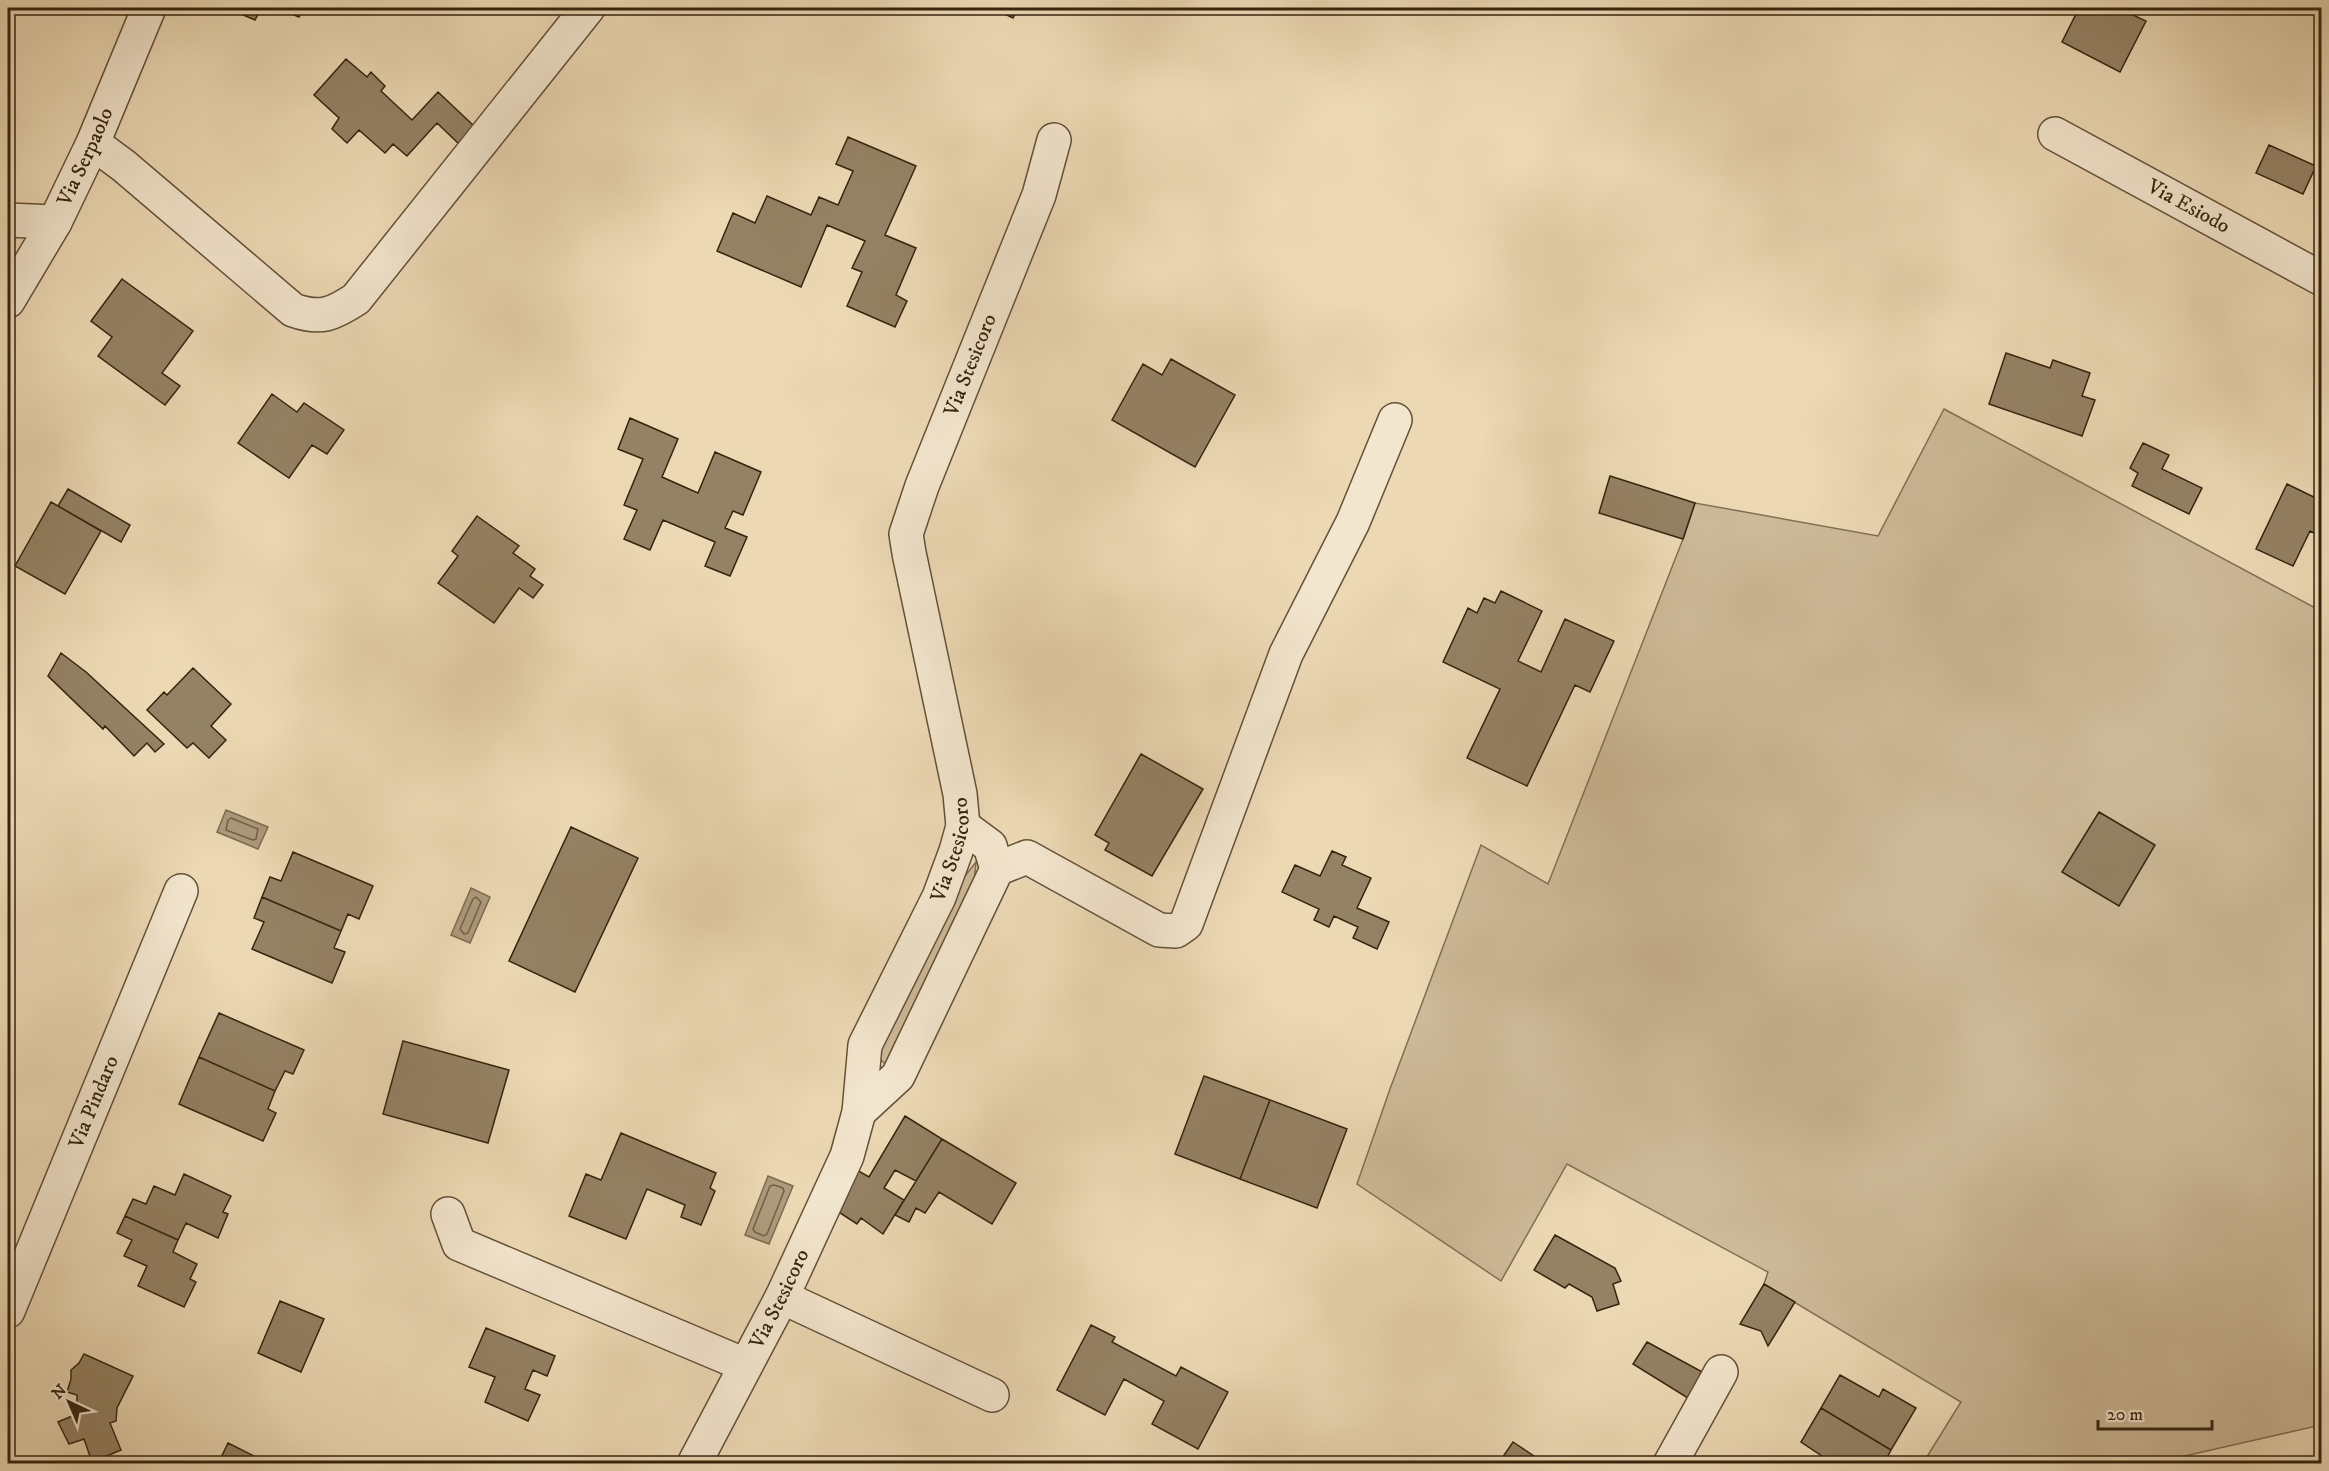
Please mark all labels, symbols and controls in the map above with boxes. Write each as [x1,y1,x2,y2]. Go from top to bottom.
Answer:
street label: Via Serpaolo [51,104,119,211]
street label: Via Esiodo [2142,173,2234,239]
street label: Via Stesicoro [938,310,1003,421]
street label: Via Stesicoro [925,796,976,907]
street label: Via Pindaro [63,1052,125,1153]
street label: Via Stesicoro [744,1245,815,1354]
north arrow [39,1372,99,1432]
text: N [48,1380,71,1404]
scale bar [2098,1393,2212,1431]
text: 20 m [2107,1404,2143,1426]

